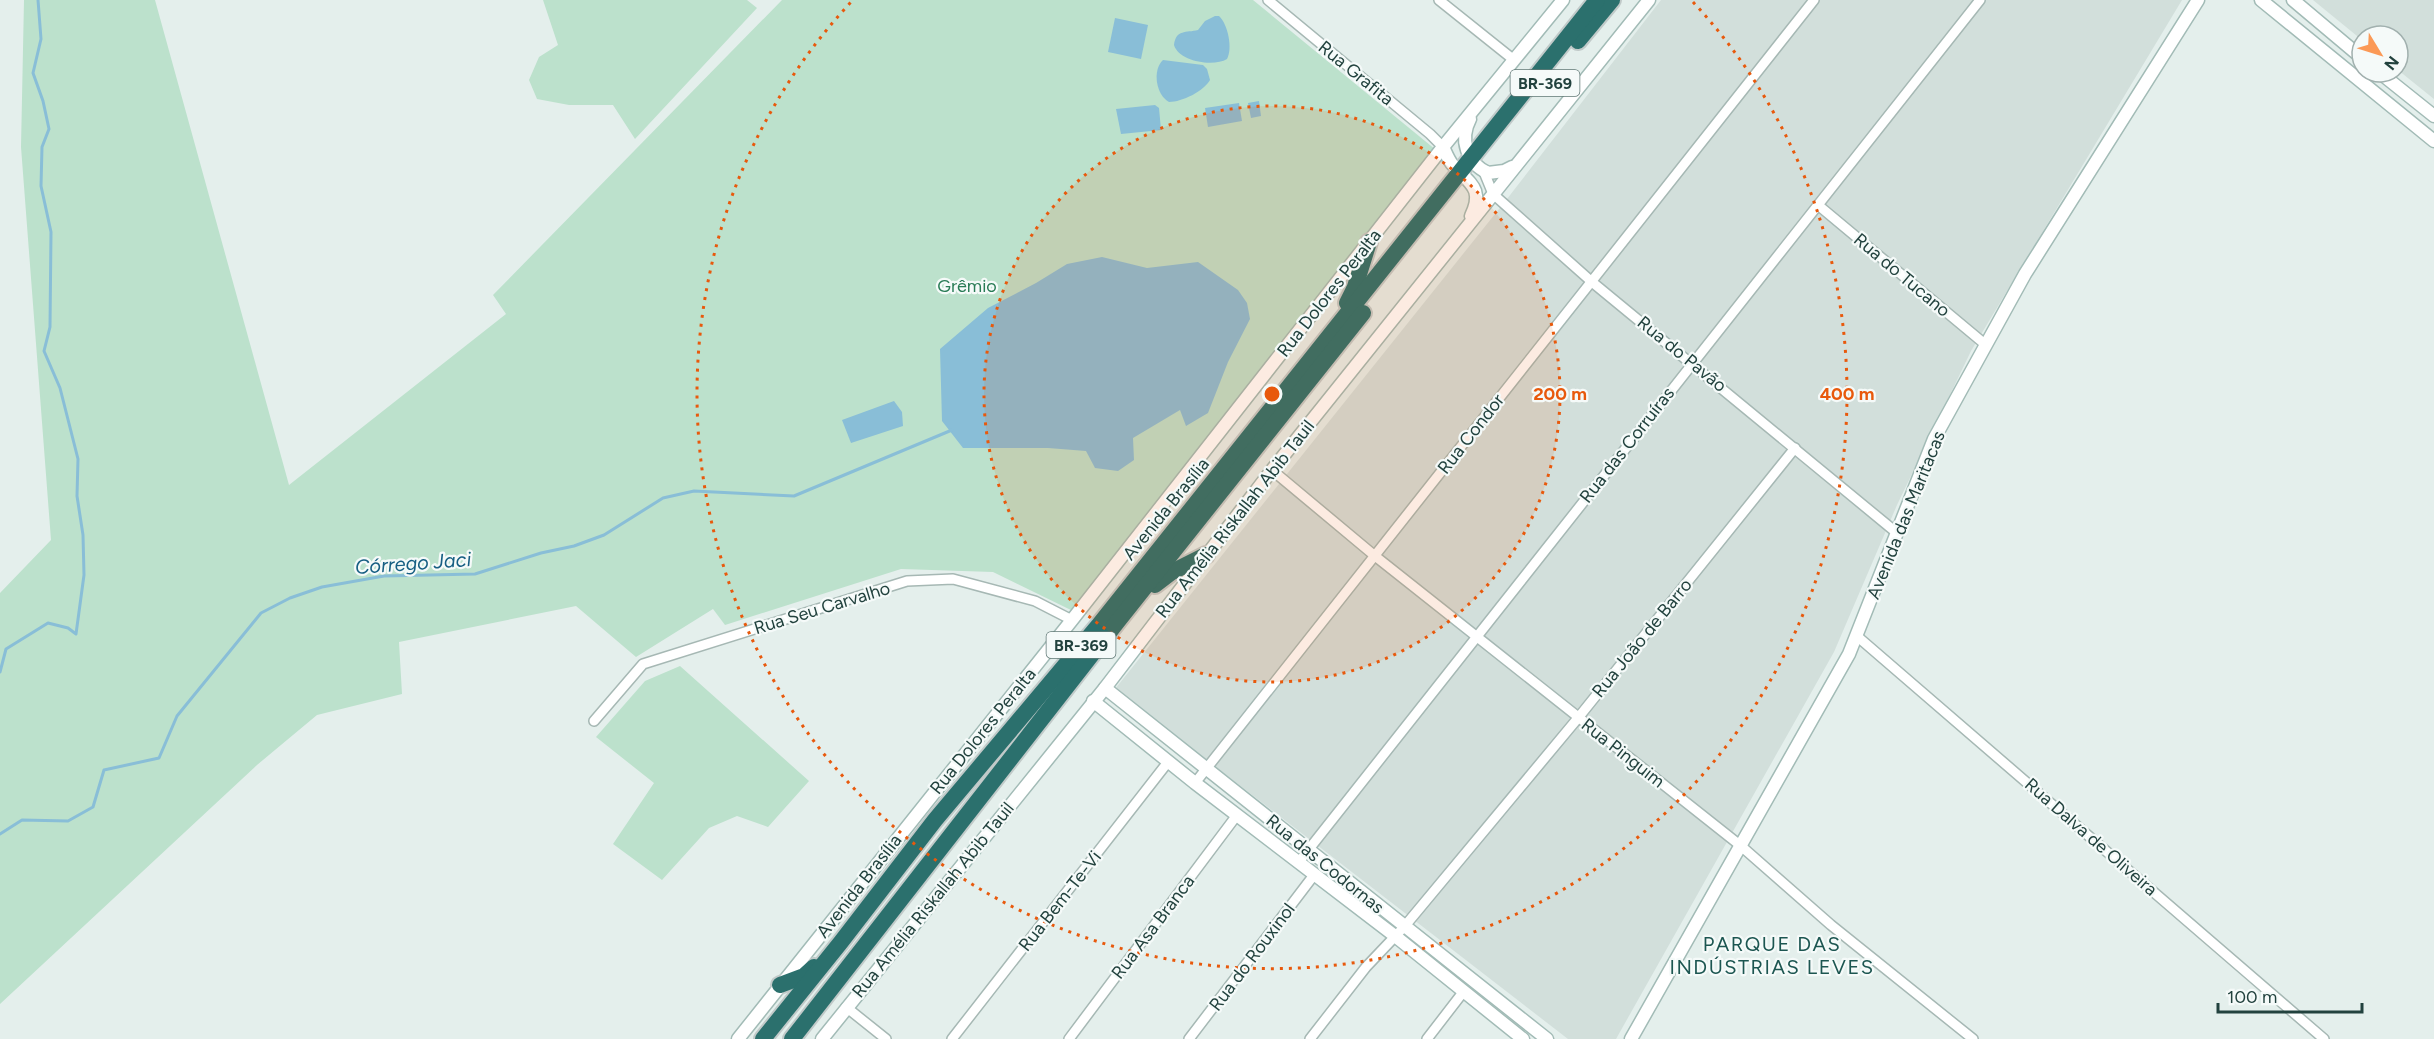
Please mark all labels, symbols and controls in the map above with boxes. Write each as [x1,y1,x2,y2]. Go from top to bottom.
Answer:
north arrow [2350,24,2410,84]
street label: Rua Grafita [1314,36,1398,110]
text: N [2380,52,2403,74]
road number: BR-369 [1510,70,1580,96]
street label: Rua Dolores Peralta [1272,225,1386,361]
street label: Rua do Tucano [1849,228,1955,322]
park label: Grêmio [937,275,997,297]
street label: Rua do Pavão [1633,311,1731,397]
text: 200 m [1533,383,1587,405]
street label: Rua das Corruíras [1575,383,1679,507]
text: 400 m [1820,383,1874,405]
centre of rings [1262,384,1282,404]
street label: Rua Condor [1433,390,1509,478]
street label: Rua Amélia Riskallah Abib Tauil [1151,416,1319,622]
street label: Avenida das Maritacas [1862,428,1950,602]
street label: Avenida Brasília [1118,453,1214,565]
water label: Córrego Jaci [354,547,472,579]
street label: Rua João de Barro [1587,574,1697,702]
street label: Rua Seu Carvalho [751,577,893,639]
road number: BR-369 [1046,632,1116,658]
street label: Rua Dolores Peralta [925,663,1041,799]
street label: Rua Pinguim [1577,714,1669,792]
street label: Rua Dalva de Oliveira [2020,773,2162,901]
street label: Rua Amélia Riskallah Abib Tauil [847,798,1019,1002]
street label: Rua das Codornas [1261,810,1389,918]
street label: Avenida Brasília [812,830,906,942]
street label: Rua Bem-Te-Vi [1014,846,1106,956]
street label: Rua Asa Branca [1107,871,1199,983]
street label: Rua do Rouxinol [1204,899,1300,1015]
district label: PARQUE DAS INDÚSTRIAS LEVES [1669,932,1875,979]
scale bar [2218,976,2362,1014]
text: 100 m [2227,986,2277,1008]

